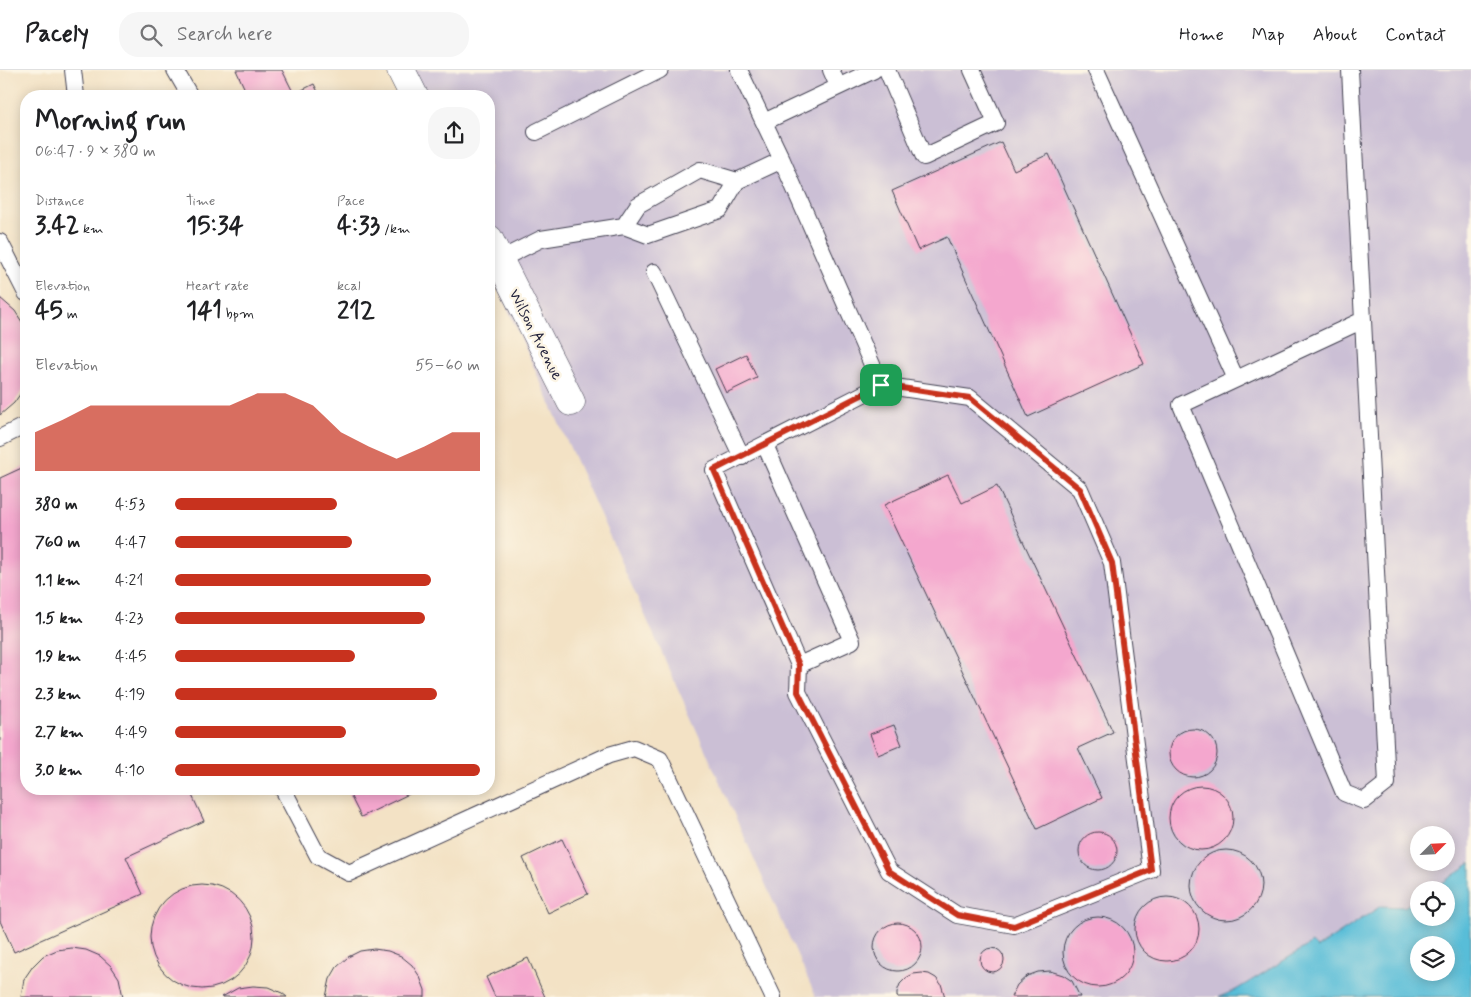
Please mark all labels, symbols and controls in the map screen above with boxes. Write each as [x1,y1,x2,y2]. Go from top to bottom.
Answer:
search box [119,12,469,57]
text: Pacely [25,19,89,50]
icon: search [137,21,165,49]
text: Search here [177,22,273,47]
text: Home [1179,23,1224,47]
text: Map [1252,23,1285,47]
text: About [1313,23,1357,47]
text: Contact [1385,23,1446,47]
text: Morning run [35,103,186,140]
button: share [428,107,480,159]
text: 06:47 · 9 × 380 m [35,141,156,162]
text: Distance [35,192,84,210]
text: Time [186,192,215,210]
text: Pace [337,192,365,210]
text: 3.42 [35,210,79,243]
text: 15:34 [186,210,244,243]
text: 4:33 [337,210,380,243]
text: km [79,220,103,238]
text: /km [380,220,410,238]
text: Elevation [35,277,90,295]
text: Heart rate [186,277,249,295]
text: kcal [337,277,361,295]
street label: Wilson Avenue [504,286,568,384]
text: 45 [35,295,63,328]
text: 141 [186,295,222,328]
text: 212 [337,295,375,328]
text: m [63,305,78,323]
text: bpm [222,305,254,323]
text: Elevation [35,355,98,376]
text: 55–60 m [415,355,480,376]
pin [860,364,902,406]
icon: arrive [867,371,895,399]
text: 380 m [35,494,78,515]
text: 4:53 [115,494,145,515]
text: 760 m [35,532,80,553]
text: 4:47 [115,532,146,553]
text: 1.1 km [35,570,80,591]
text: 4:21 [115,570,143,591]
text: 1.5 km [35,608,83,629]
text: 4:23 [115,608,143,629]
text: 1.9 km [35,646,81,667]
text: 4:45 [115,646,146,667]
text: 2.3 km [35,684,81,705]
text: 4:19 [115,684,145,705]
text: 2.7 km [35,722,84,743]
text: 4:49 [115,722,147,743]
text: 3.0 km [35,760,82,781]
text: 4:10 [115,760,145,781]
north arrow [1410,826,1455,871]
map controls [1410,826,1455,981]
button: locate [1410,881,1455,926]
button: layers [1410,936,1455,981]

